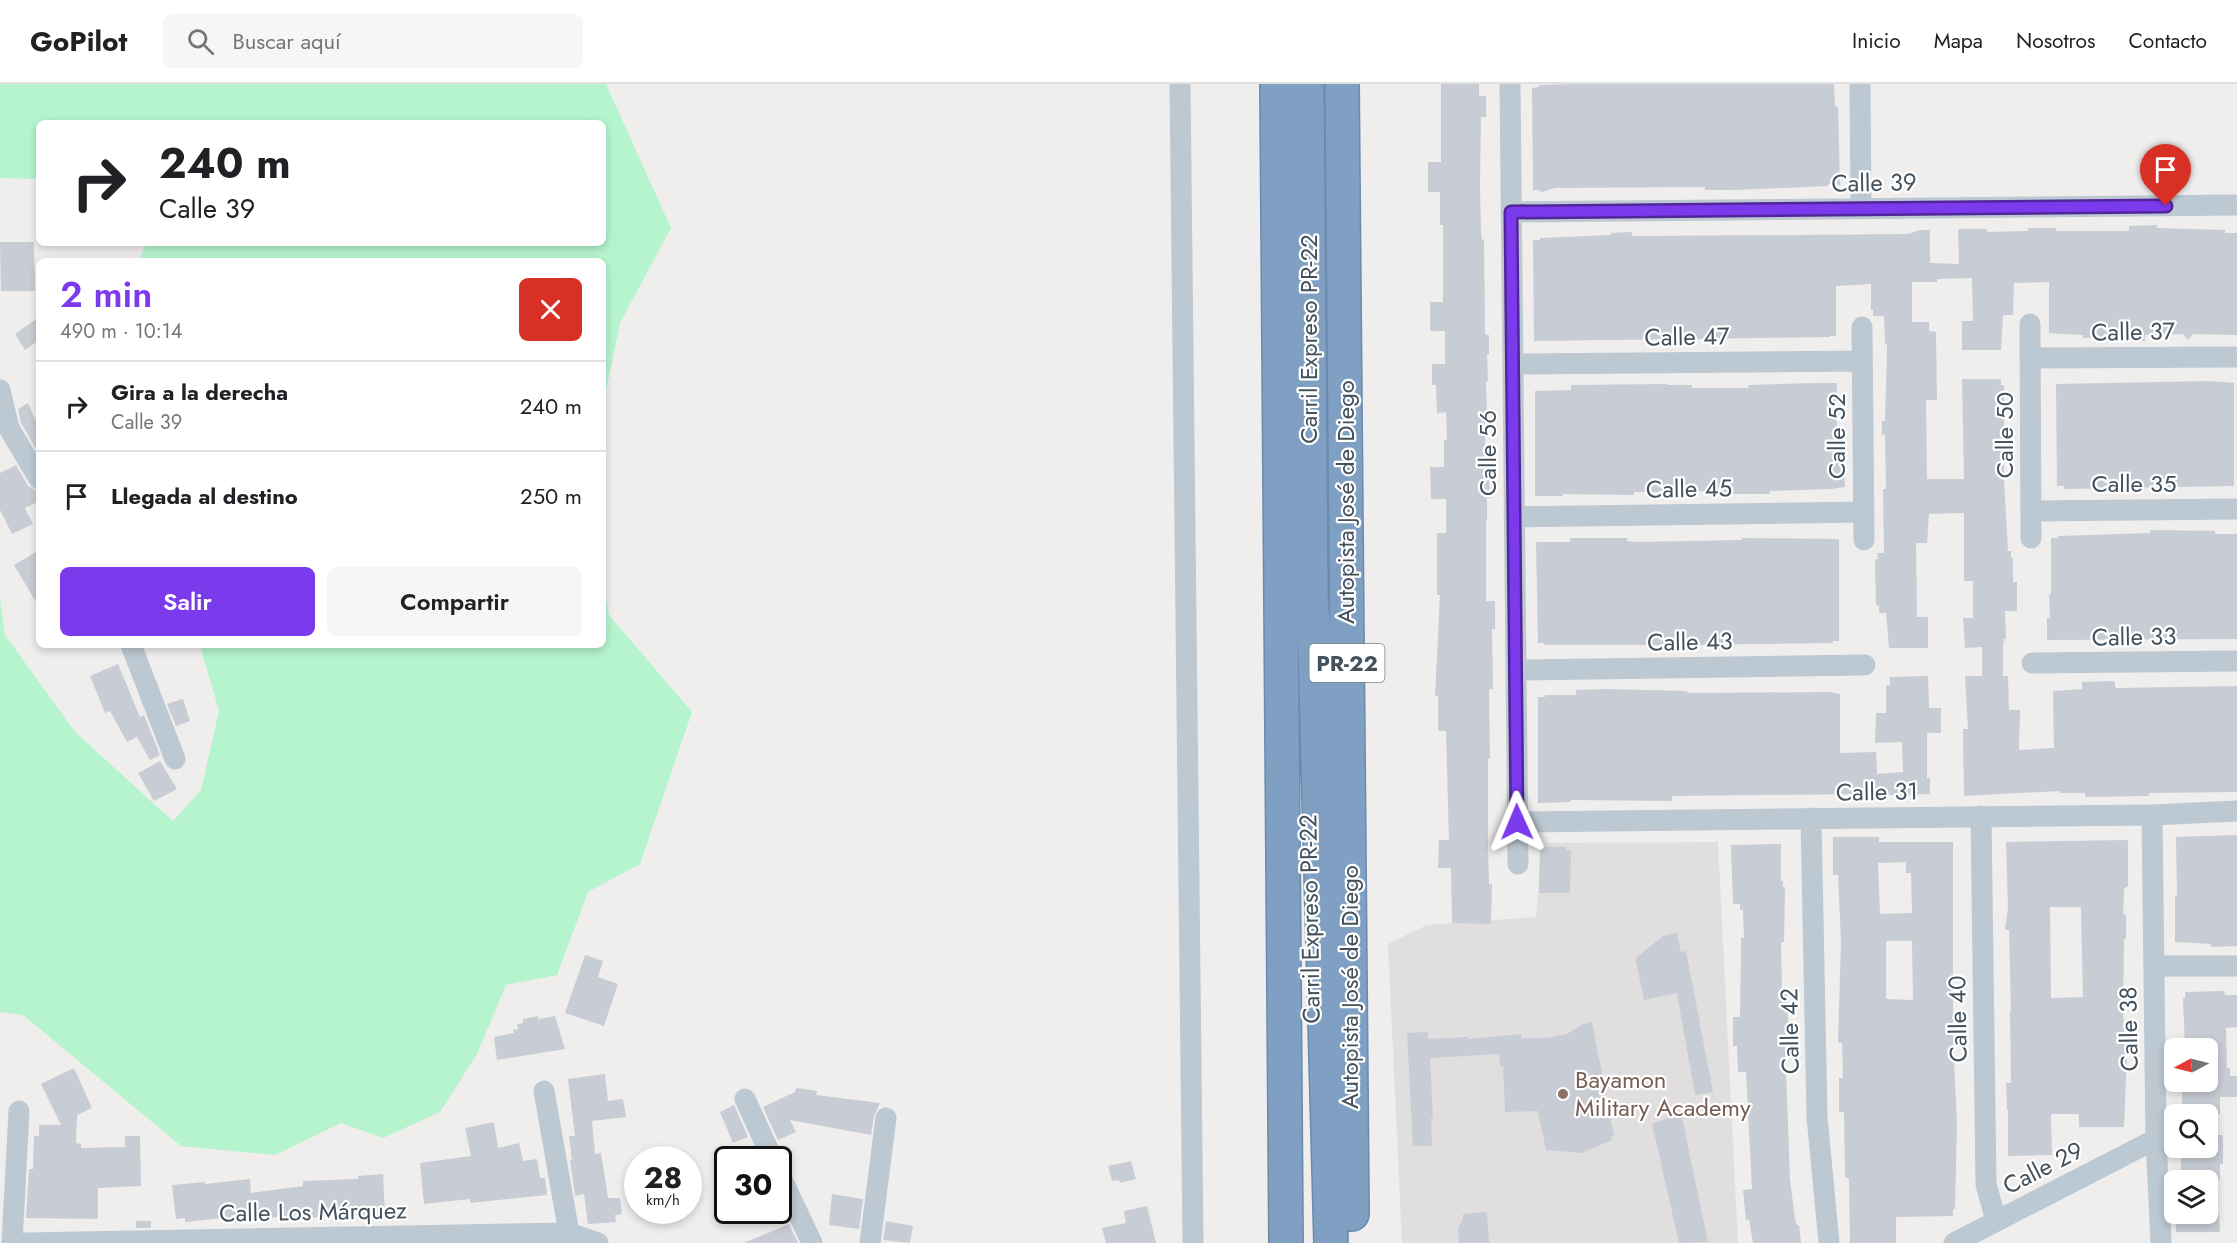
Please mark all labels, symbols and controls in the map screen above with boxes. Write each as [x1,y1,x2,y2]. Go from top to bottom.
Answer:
search box [163,14,583,68]
text: GoPilot [30,21,127,62]
icon: search [184,25,217,58]
text: Buscar aquí [232,25,341,57]
text: Inicio [1852,26,1901,56]
text: Mapa [1934,26,1983,56]
text: Nosotros [2016,26,2095,56]
text: Contacto [2128,26,2207,56]
text: 240 m [159,133,291,194]
icon: right [60,144,138,222]
pin [2140,144,2191,206]
icon: arrive [2149,153,2182,186]
street label: Calle 39 [1831,164,1917,201]
text: Calle 39 [159,189,255,228]
street label: Carril Expreso PR-22 [1291,234,1326,444]
text: 2 min [60,268,152,320]
button: close [519,278,582,341]
street label: Calle 37 [2091,313,2176,350]
text: 490 m · 10:14 [60,317,182,346]
street label: Calle 47 [1644,318,1730,355]
text: Gira a la derecha [111,376,288,408]
street label: Autopista José de Diego [1328,380,1363,624]
icon: right [60,390,93,423]
text: 240 m [520,390,582,422]
street label: Calle 50 [1987,392,2022,478]
street label: Calle 52 [1819,393,1854,479]
text: Calle 39 [111,408,182,437]
street label: Calle 56 [1470,410,1505,496]
street label: Calle 35 [2091,466,2177,501]
street label: Calle 45 [1646,470,1732,507]
icon: arrive [60,480,93,513]
text: Llegada al destino [111,480,298,512]
text: 250 m [520,480,582,512]
button: Salir [60,567,315,636]
button: Compartir [327,567,582,636]
street label: Calle 33 [2091,618,2177,655]
street label: Calle 43 [1647,623,1733,660]
road number: PR-22 [1310,644,1384,682]
street label: Calle 31 [1835,773,1919,810]
position arrow [1485,790,1549,854]
street label: Carril Expreso PR-22 [1290,814,1329,1024]
street label: Autopista José de Diego [1332,865,1367,1109]
street label: Calle 40 [1939,975,1976,1063]
street label: Calle 38 [2110,986,2147,1072]
street label: Calle 42 [1771,988,1808,1074]
north arrow [2164,1038,2218,1092]
map controls [2164,1038,2218,1224]
place label: Bayamon Military Academy [1575,1062,1751,1125]
marker: Bayamon Military Academy [1556,1087,1570,1101]
button: search [2164,1104,2218,1158]
street label: Calle 29 [1996,1132,2089,1203]
speed limit sign: 30 [714,1146,792,1224]
text: 28 [644,1156,682,1199]
button: layers [2164,1170,2218,1224]
text: km/h [646,1189,680,1211]
street label: Calle Los Márquez [219,1192,407,1231]

